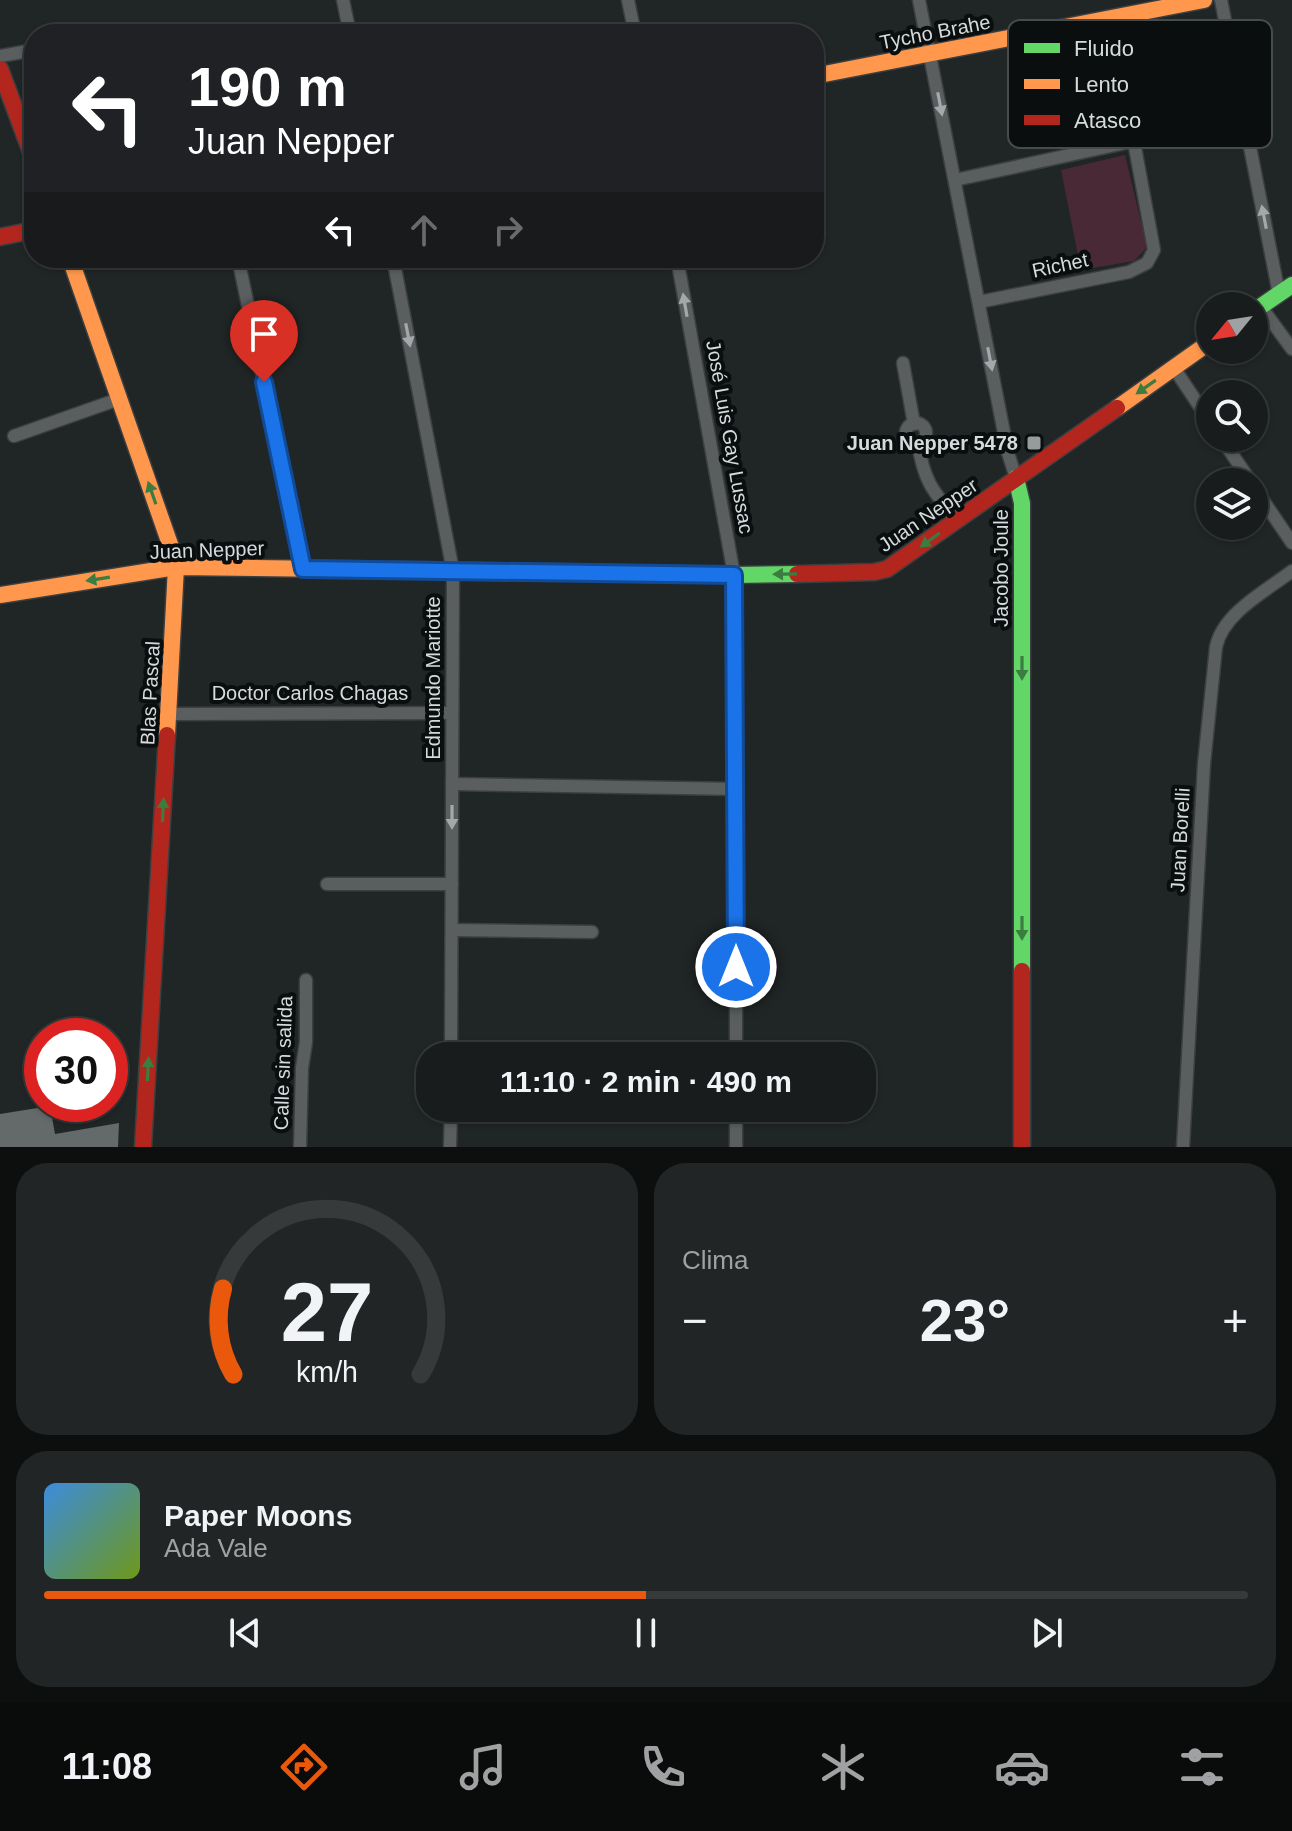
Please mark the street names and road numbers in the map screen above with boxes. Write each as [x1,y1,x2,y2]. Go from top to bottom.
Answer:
street label: Tycho Brahe [878,10,992,54]
street label: Richet [1030,248,1090,282]
street label: José Luis Gay Lussac [702,339,758,535]
street label: Juan Nepper [874,474,982,556]
street label: Jacobo Joule [990,509,1012,627]
street label: Juan Nepper [149,537,265,563]
street label: Edmundo Mariotte [422,596,444,760]
street label: Blas Pascal [136,640,164,746]
street label: Doctor Carlos Chagas [212,682,408,704]
street label: Juan Borelli [1166,787,1194,893]
street label: Calle sin salida [270,995,296,1131]

